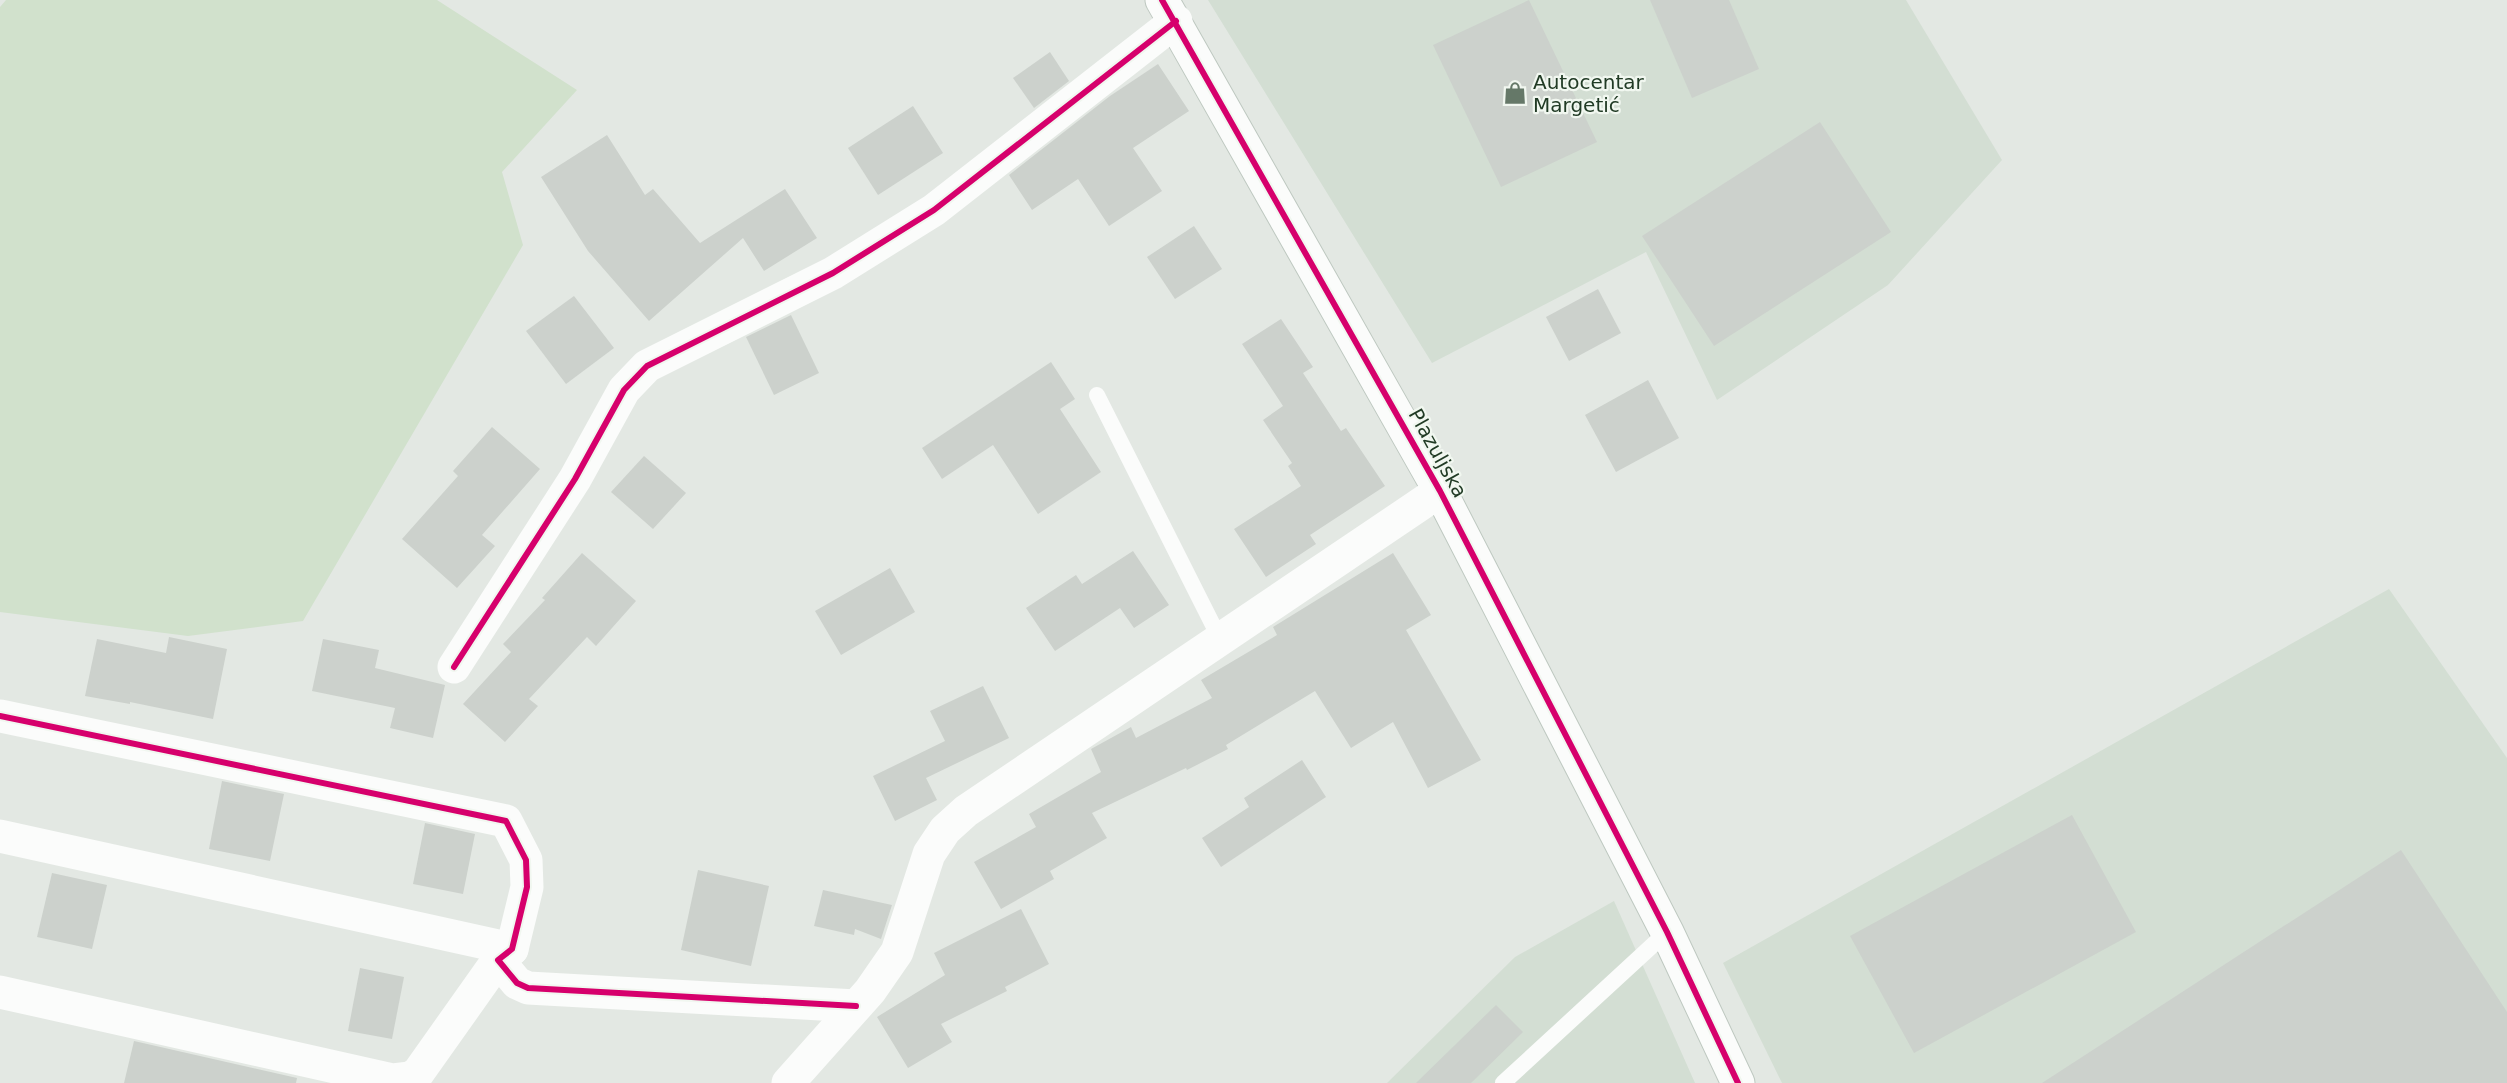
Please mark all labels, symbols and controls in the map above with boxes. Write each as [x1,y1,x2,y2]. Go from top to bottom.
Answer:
place label: Autocentar Margetić [1533,70,1645,117]
shop icon: Autocentar Margetić [1502,80,1528,106]
street label: Plazuljska [1404,404,1472,502]

